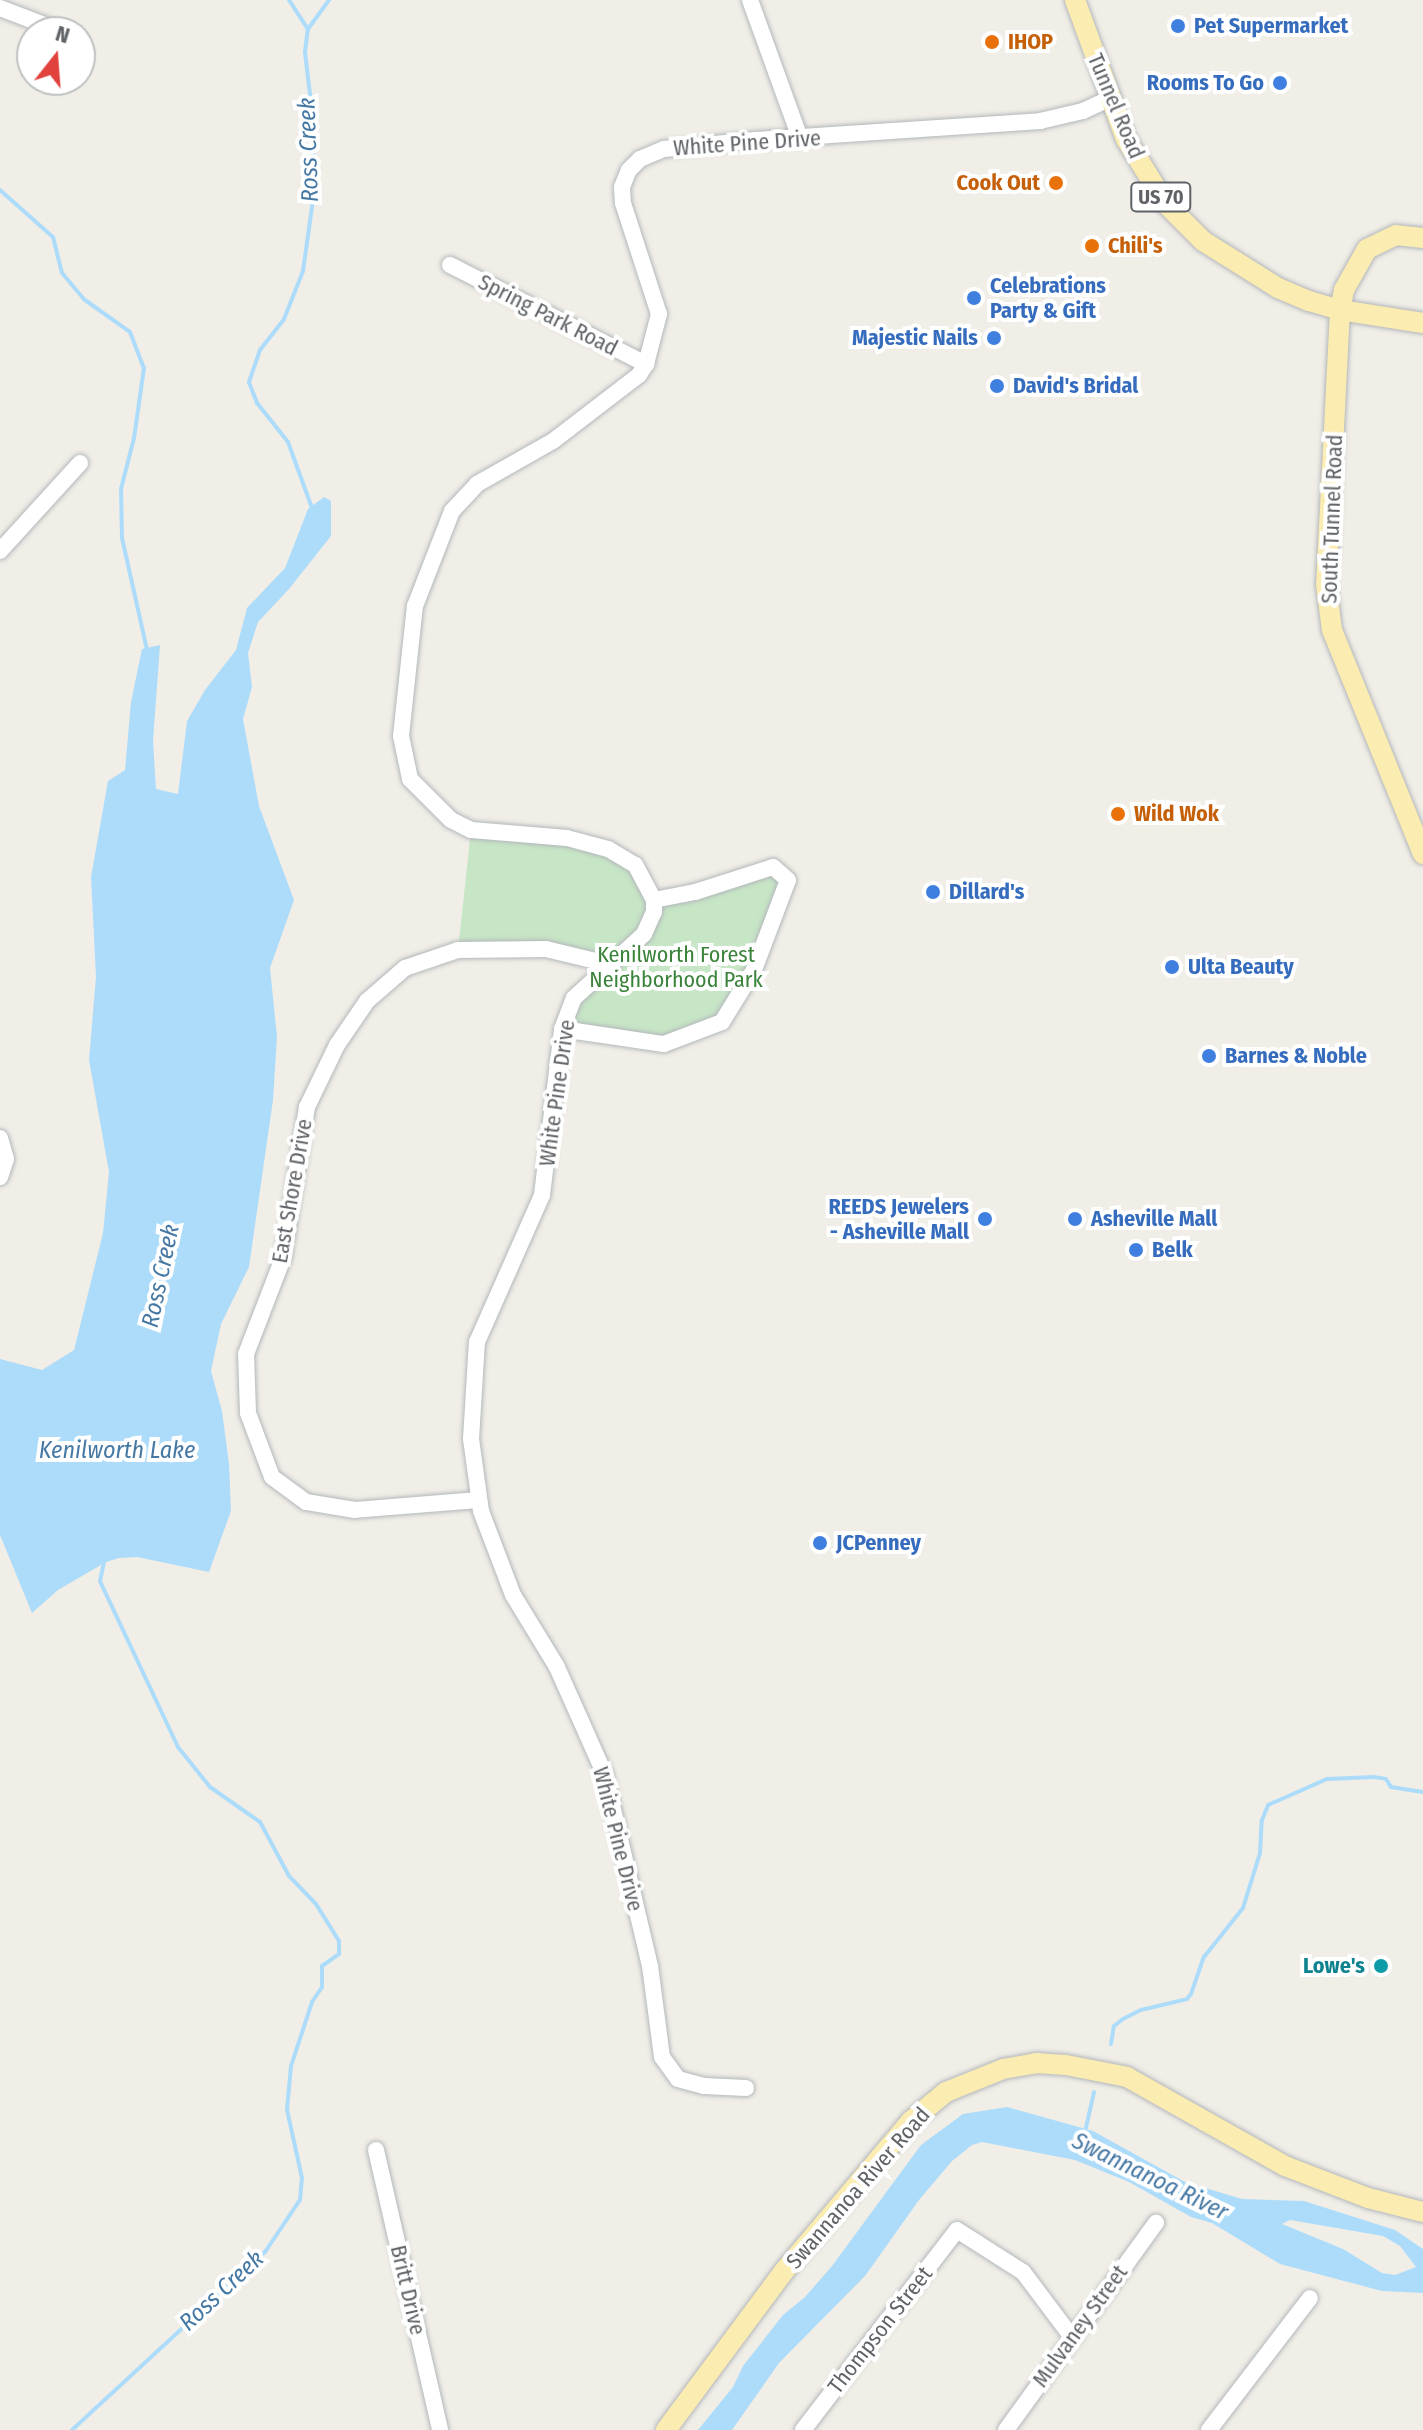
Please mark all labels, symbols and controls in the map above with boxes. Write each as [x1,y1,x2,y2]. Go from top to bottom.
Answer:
place label: Pet Supermarket [1194,13,1348,39]
north arrow [16,16,96,96]
marker: Pet Supermarket [1169,17,1187,35]
text: N [52,20,73,49]
place label: IHOP [1008,29,1053,55]
marker: IHOP [983,33,1001,51]
street label: Tunnel Road [1082,50,1150,162]
place label: Rooms To Go [1147,70,1264,96]
marker: Rooms To Go [1271,74,1289,92]
water label: Ross Creek [293,97,325,203]
street label: White Pine Drive [672,125,822,161]
place label: Cook Out [957,170,1040,196]
marker: Cook Out [1047,174,1065,192]
road number: US 70 [1129,181,1193,213]
place label: Chili's [1108,233,1163,259]
marker: Chili's [1083,237,1101,255]
street label: Spring Park Road [474,269,622,361]
place label: Celebrations Party & Gift [990,272,1106,324]
marker: Celebrations Party & Gift [965,289,983,307]
place label: Majestic Nails [852,325,978,351]
marker: Majestic Nails [985,329,1003,347]
place label: David's Bridal [1013,373,1138,399]
marker: David's Bridal [988,377,1006,395]
street label: South Tunnel Road [1316,434,1348,604]
place label: Wild Wok [1134,801,1219,827]
marker: Wild Wok [1109,805,1127,823]
place label: Dillard's [949,879,1024,905]
marker: Dillard's [924,883,942,901]
park label: Kenilworth Forest Neighborhood Park [589,941,763,992]
place label: Ulta Beauty [1188,954,1294,980]
marker: Ulta Beauty [1163,958,1181,976]
street label: White Pine Drive [534,1018,580,1168]
place label: Barnes & Noble [1225,1043,1367,1069]
marker: Barnes & Noble [1200,1047,1218,1065]
street label: East Shore Drive [266,1117,318,1265]
place label: REEDS Jewelers - Asheville Mall [828,1193,969,1244]
place label: Asheville Mall [1091,1206,1217,1232]
marker: REEDS Jewelers - Asheville Mall [976,1210,994,1228]
marker: Asheville Mall [1066,1210,1084,1228]
water label: Ross Creek [136,1222,186,1330]
place label: Belk [1152,1237,1193,1263]
marker: Belk [1127,1241,1145,1259]
water label: Kenilworth Lake [39,1437,195,1465]
place label: JCPenney [836,1530,921,1556]
marker: JCPenney [811,1534,829,1552]
street label: White Pine Drive [587,1764,649,1914]
place label: Lowe's [1303,1953,1365,1979]
marker: Lowe's [1372,1957,1390,1975]
street label: Swannanoa River Road [781,2102,935,2274]
water label: Swannanoa River [1067,2127,1233,2227]
street label: Britt Drive [385,2243,431,2337]
water label: Ross Creek [174,2245,270,2337]
street label: Mulvaney Street [1027,2260,1133,2392]
street label: Thompson Street [822,2261,938,2399]

